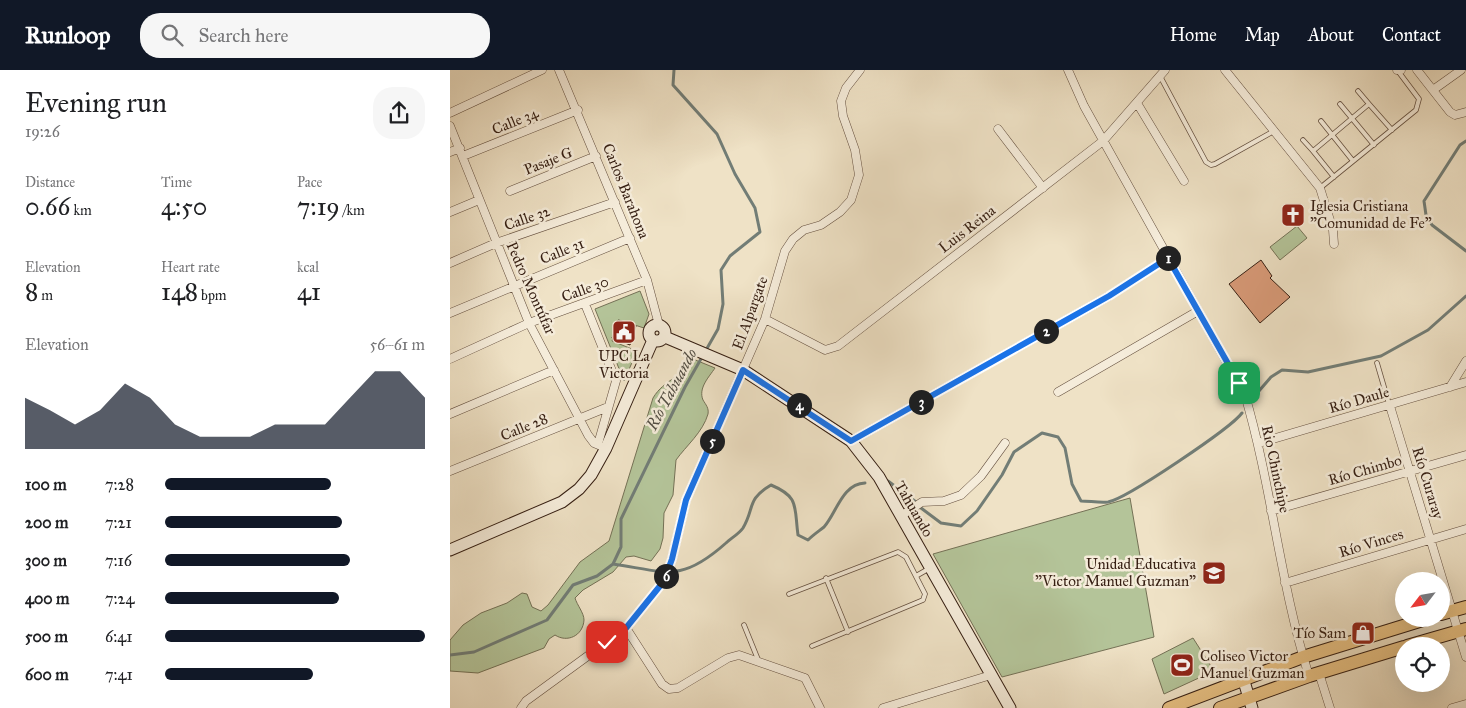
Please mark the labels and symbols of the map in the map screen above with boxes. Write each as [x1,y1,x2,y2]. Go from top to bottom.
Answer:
street label: Calle 34 [489,103,541,138]
street label: Carlos Barahona [599,141,654,242]
street label: Pasaje G [521,143,575,179]
place label: Iglesia Cristiana "Comunidad de Fe" [1310,197,1432,232]
street label: Luis Reina [935,201,1000,257]
street label: Calle 32 [502,202,553,234]
church icon: Iglesia Cristiana "Comunidad de Fe" [1280,202,1306,228]
street label: Calle 31 [537,234,587,268]
street label: Pedro Montúfar [502,239,560,338]
pin: 1 [1156,246,1180,270]
street label: Calle 30 [559,272,611,306]
street label: El Alpargate [728,274,772,352]
pin: 2 [1034,318,1058,344]
public building icon: UPC La Victoria [611,319,637,345]
water label: Río Tahuando [642,345,701,434]
place label: UPC La Victoria [598,347,650,382]
pin [1218,362,1260,404]
street label: Río Daule [1327,383,1391,417]
pin: 3 [908,390,934,414]
pin: 4 [786,392,812,418]
street label: Calle 28 [498,409,550,445]
street label: Rio Chinchipe [1258,424,1294,514]
pin: 5 [700,428,724,454]
street label: Río Curaray [1409,445,1448,522]
street label: Río Chimbo [1326,451,1404,489]
street label: Tahuando [891,478,937,540]
street label: Río Vinces [1337,525,1405,561]
place label: Unidad Educativa "Victor Manuel Guzman" [1035,555,1197,590]
school or university icon: Unidad Educativa "Victor Manuel Guzman" [1201,560,1227,586]
pin: 6 [654,564,678,588]
north arrow [1395,572,1450,628]
shop icon: Tío Sam [1350,620,1376,646]
pin [586,621,628,663]
place label: Tío Sam [1293,624,1346,642]
place label: Coliseo Victor Manuel Guzman [1200,647,1304,682]
sports icon: Coliseo Victor Manuel Guzman [1169,652,1195,678]

